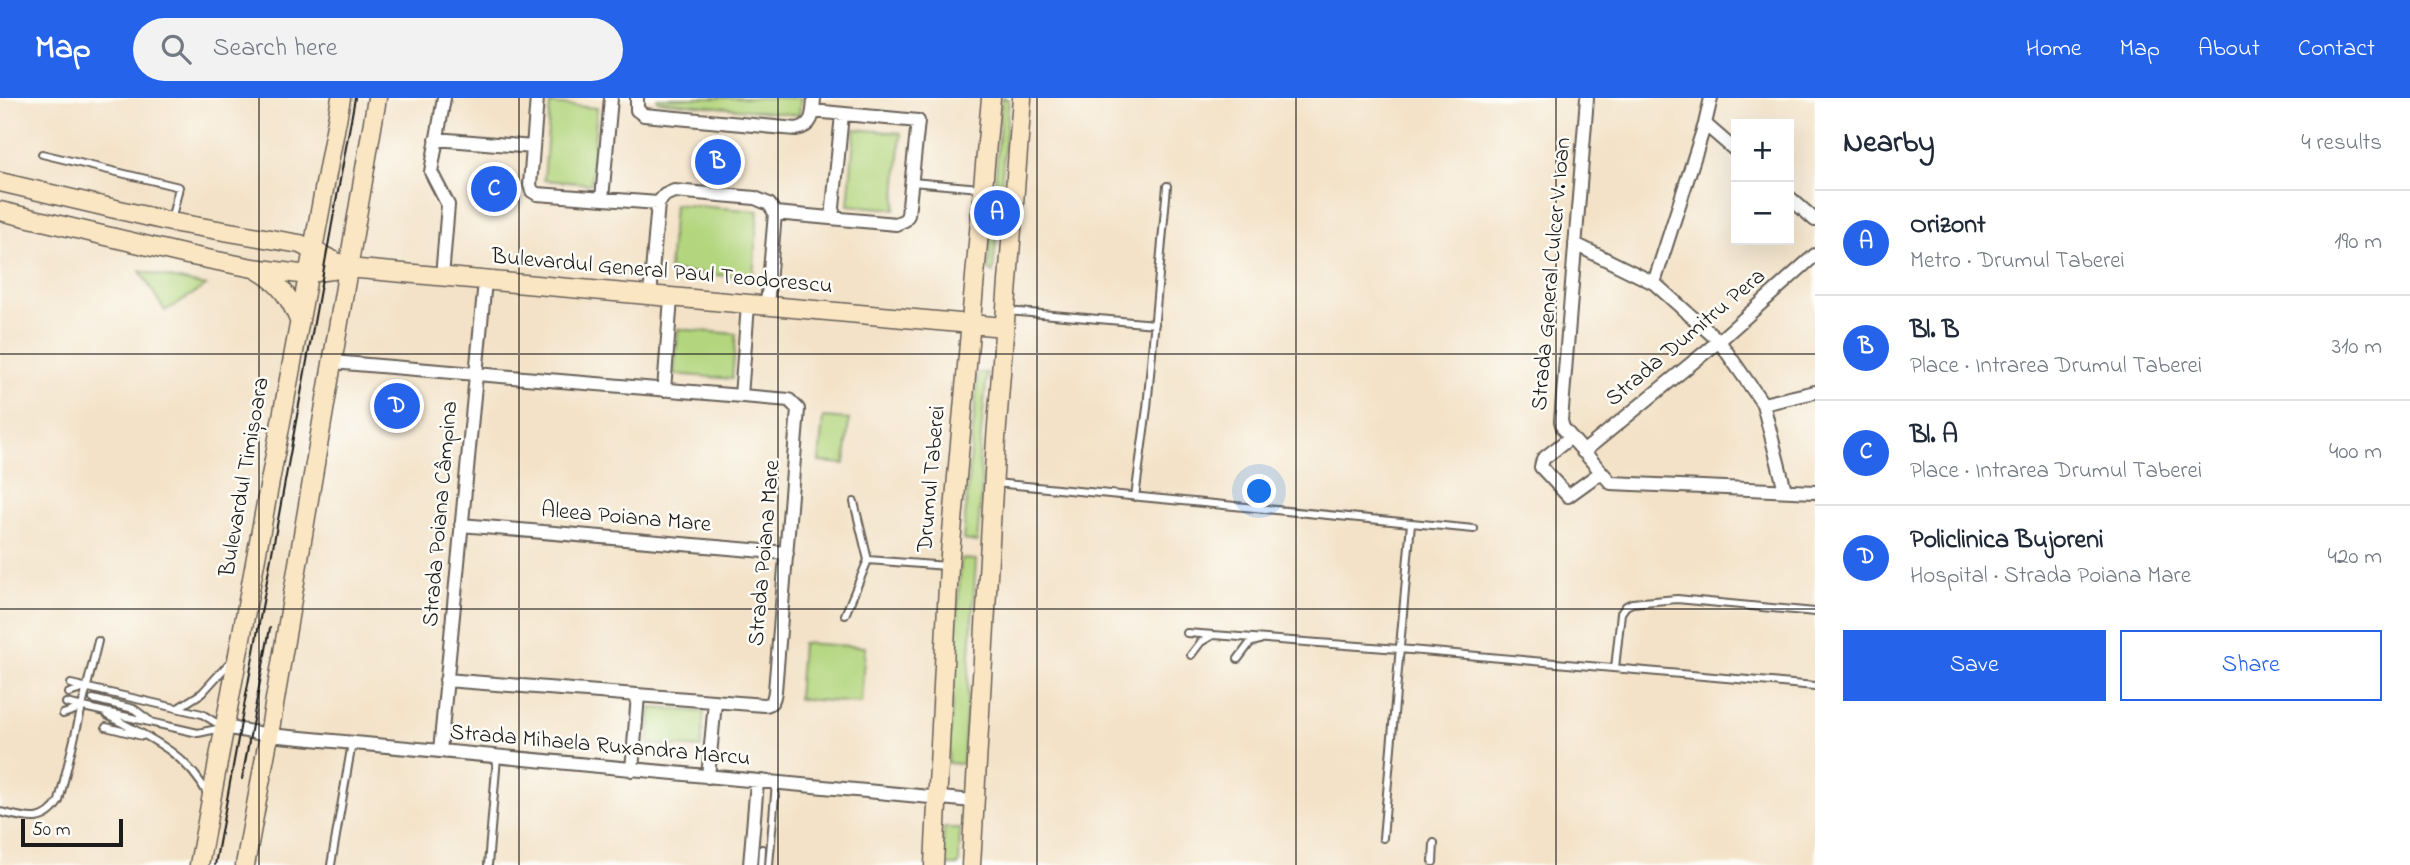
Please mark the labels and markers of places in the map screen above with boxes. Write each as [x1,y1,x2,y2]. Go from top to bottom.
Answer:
pin: B [695,136,741,188]
pin: C [471,163,517,215]
pin: A [974,187,1020,239]
pin: D [374,380,420,432]

